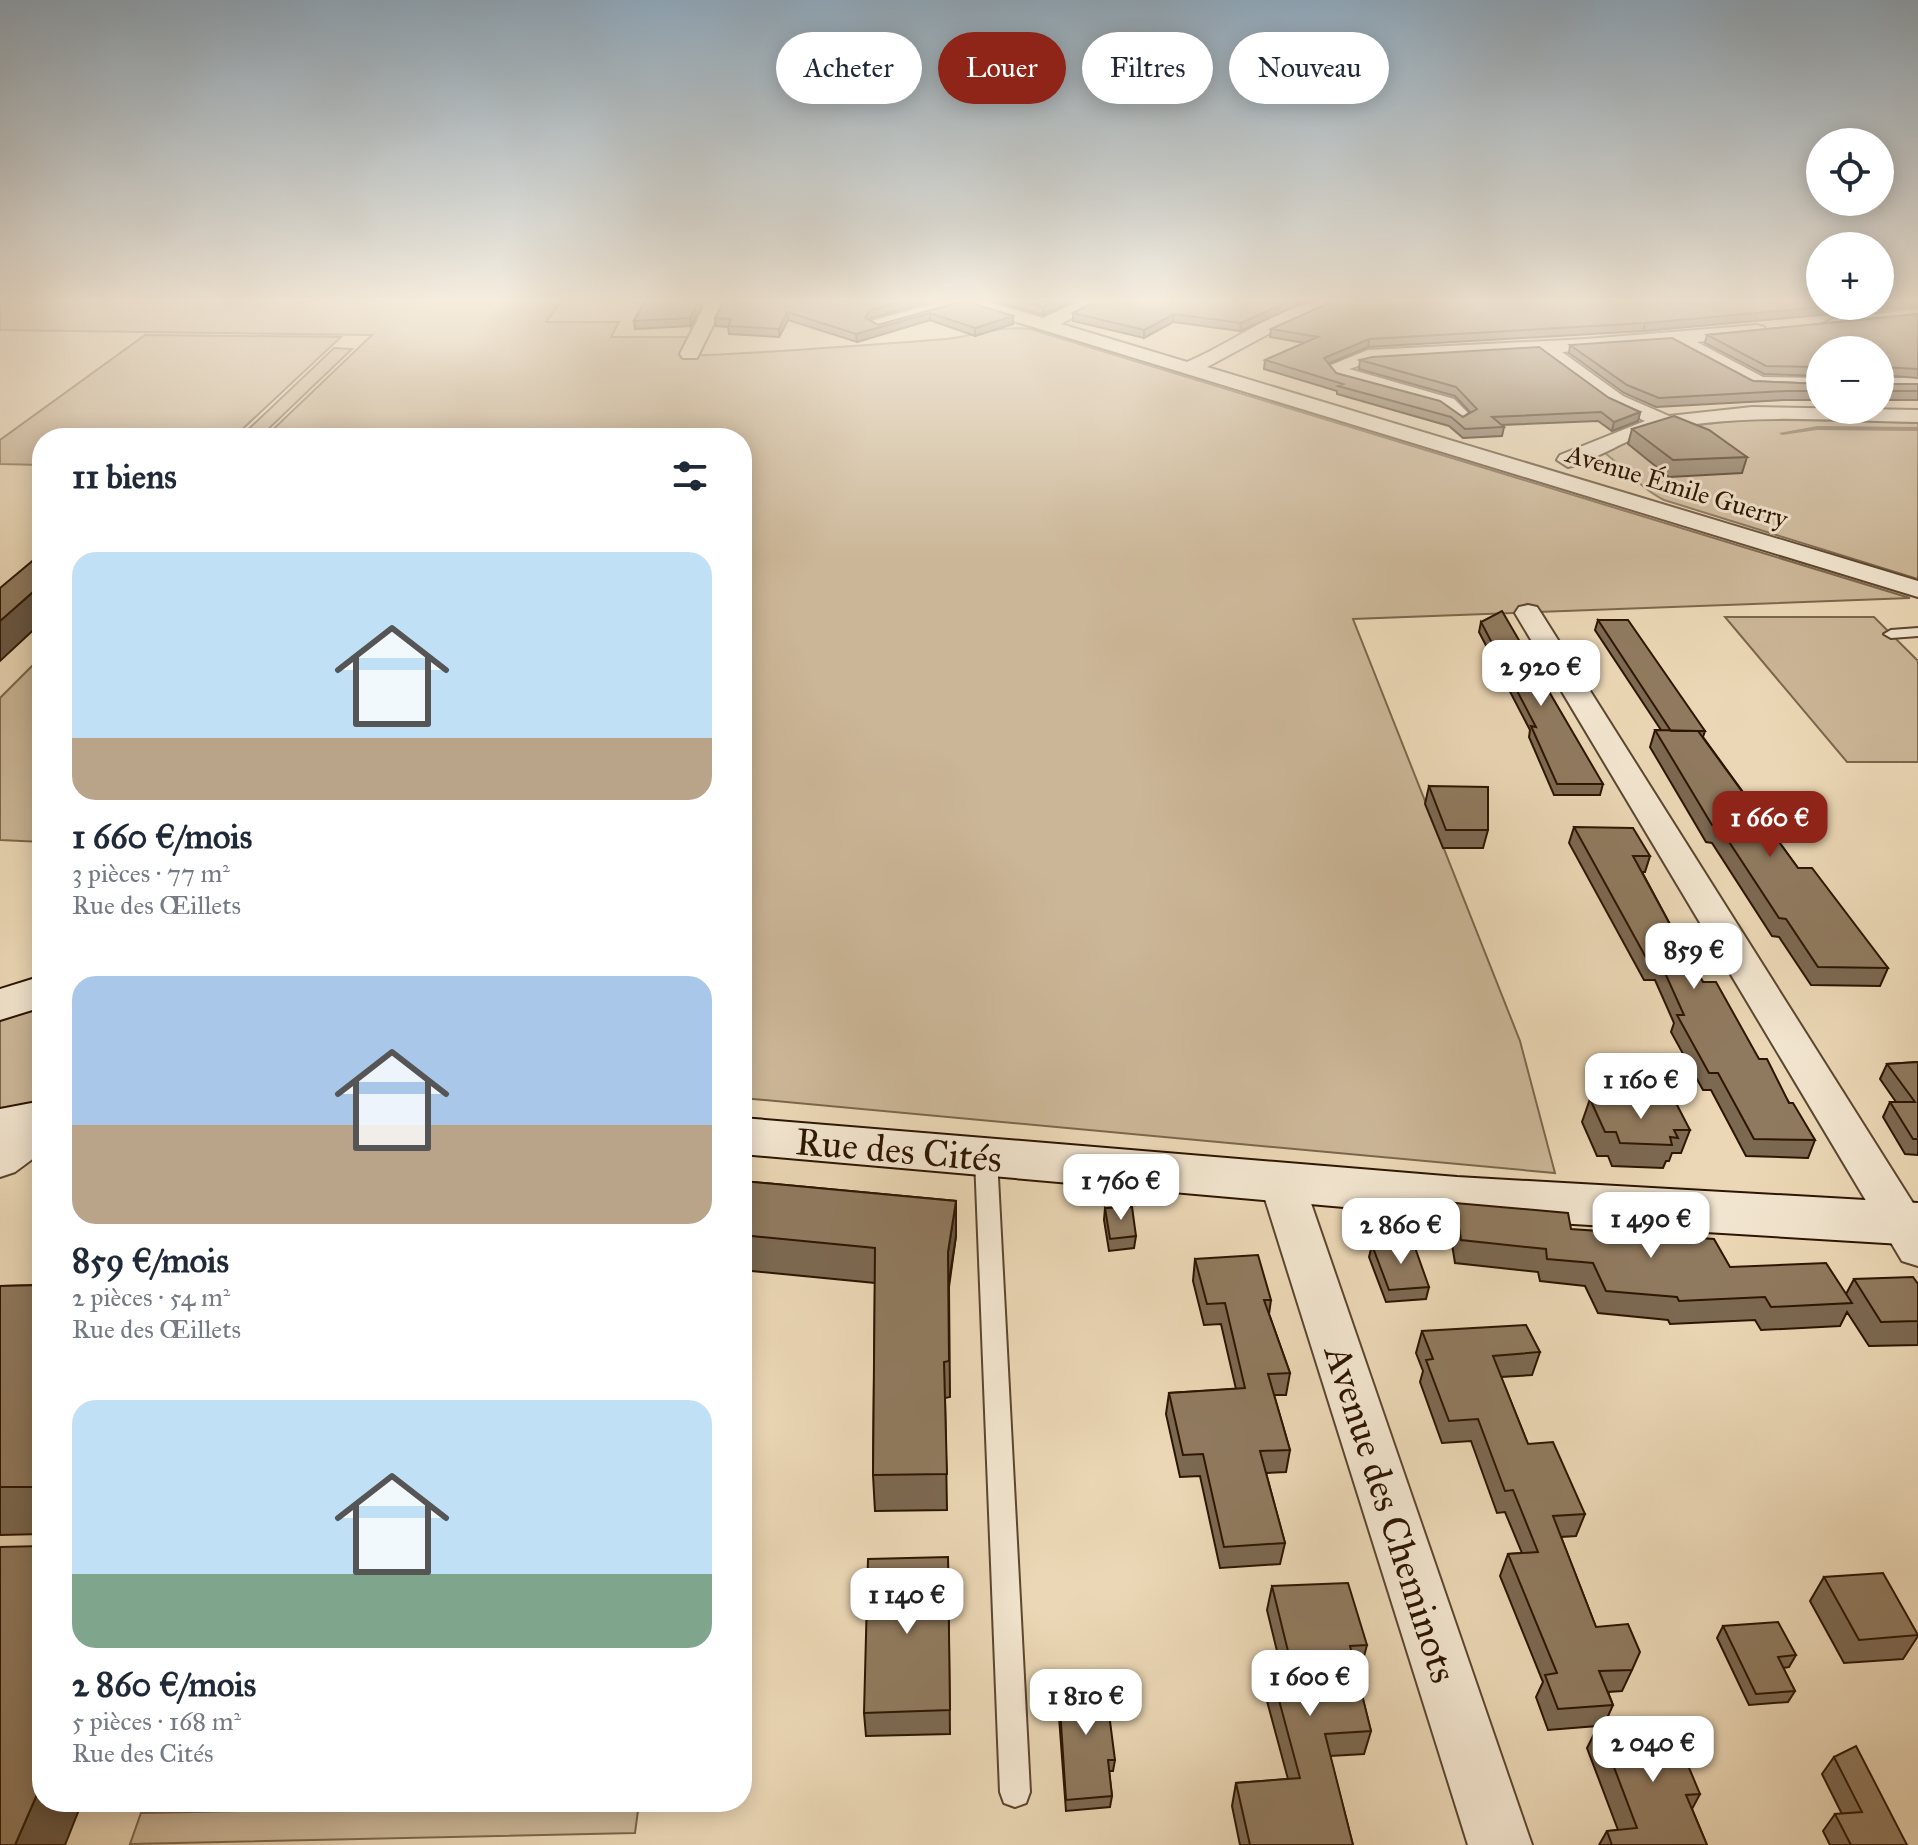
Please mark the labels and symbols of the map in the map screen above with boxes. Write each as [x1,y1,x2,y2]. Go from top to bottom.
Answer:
street label: Avenue Émile Guerry [1561,437,1792,535]
pin: 2 920 € [1467,640,1615,708]
pin: 1 660 € [1696,791,1844,859]
pin: 859 € [1638,923,1750,991]
pin: 1 160 € [1567,1053,1715,1121]
street label: Rue des Cités [794,1118,1004,1182]
pin: 1 760 € [1047,1154,1195,1222]
pin: 1 490 € [1577,1192,1725,1260]
pin: 2 860 € [1327,1198,1475,1266]
street label: Avenue des Cheminots [1314,1338,1467,1688]
pin: 1 140 € [833,1568,981,1636]
pin: 1 600 € [1236,1650,1384,1718]
pin: 1 810 € [1012,1669,1160,1737]
pin: 2 040 € [1579,1716,1727,1784]

